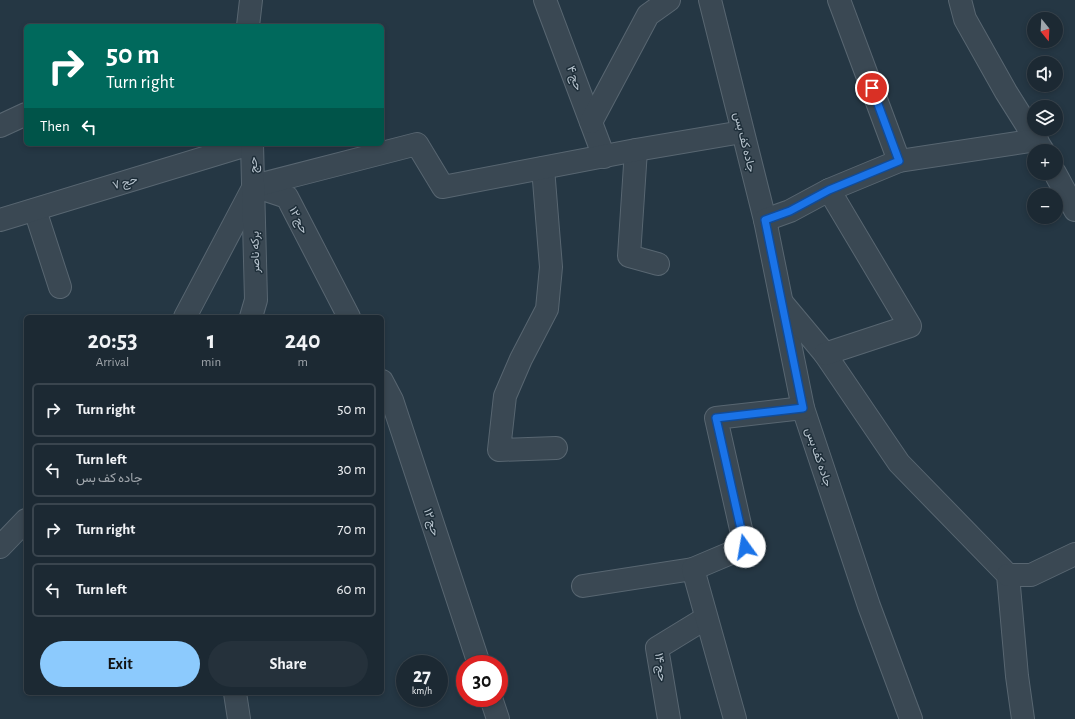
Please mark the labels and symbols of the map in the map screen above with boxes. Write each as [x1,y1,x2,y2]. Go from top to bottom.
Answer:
north arrow [1027,12,1063,48]
street label: حج ۴ [562,64,585,93]
pin [855,71,889,105]
street label: جاده کف بس [730,111,758,174]
street label: حج [247,157,262,173]
street label: حج ۷ [111,173,140,194]
street label: حج ۱۲ [285,205,311,237]
street label: برکه ناصر [249,231,263,274]
street label: جاده کف بس [801,426,835,489]
street label: حج ۱۲ [419,507,442,538]
position arrow [724,526,766,568]
street label: حج ۱۴ [650,652,669,682]
speed limit sign: 30 [456,655,508,707]

